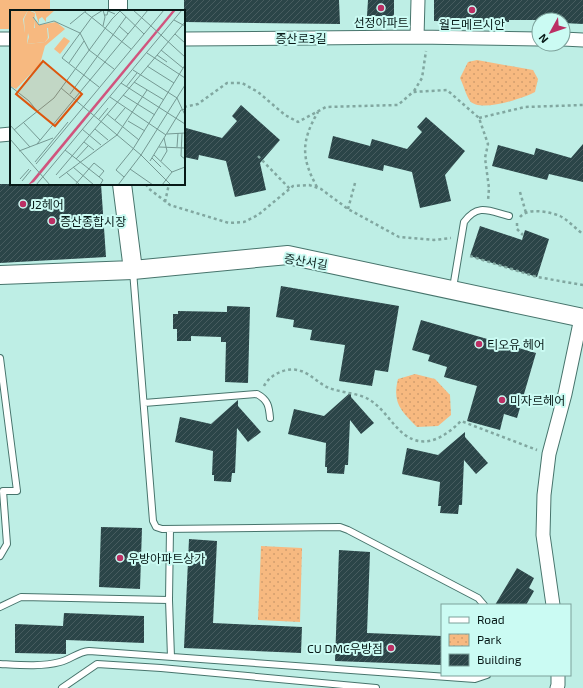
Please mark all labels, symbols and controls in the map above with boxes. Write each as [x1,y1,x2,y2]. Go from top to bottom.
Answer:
marker: 선정아파트 [376,3,386,13]
marker: 월드메르시안 [467,5,477,15]
inset map [10,10,185,185]
north arrow [531,12,571,52]
place label: 선정아파트 [353,15,409,29]
place label: 월드메르시안 [439,17,505,31]
street label: 증산로3길 [276,31,326,45]
text: N [535,31,550,46]
place label: J2헤어 [31,197,64,211]
marker: J2헤어 [18,199,28,209]
place label: 증산종합시장 [60,214,126,228]
marker: 증산종합시장 [47,216,57,226]
street label: 증산서길 [283,251,329,271]
place label: 티오유 헤어 [487,337,545,351]
marker: 티오유 헤어 [474,339,484,349]
place label: 미자르헤어 [510,393,565,407]
marker: 미자르헤어 [497,395,507,405]
place label: 우방아파트상가 [128,551,205,565]
marker: 우방아파트상가 [115,553,125,563]
legend [441,604,571,676]
text: Road [477,612,505,626]
text: Park [477,632,502,646]
place label: CU DMC우방점 [307,641,383,655]
marker: CU DMC우방점 [386,643,396,653]
text: Building [477,652,522,666]

